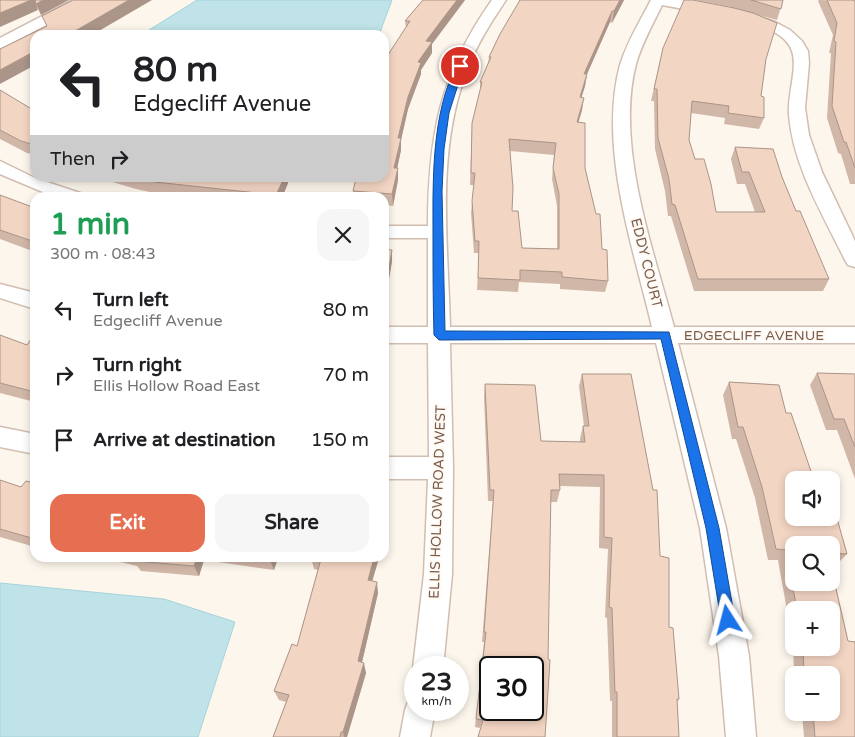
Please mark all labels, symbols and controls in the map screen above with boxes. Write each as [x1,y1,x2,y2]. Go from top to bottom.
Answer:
pin [439,45,481,87]
text: 80 m [133,49,218,91]
icon: left [50,50,115,115]
icon: arrive [446,52,474,80]
text: Edgecliff Avenue [133,91,311,117]
icon: right [105,145,133,173]
text: Then [50,148,95,170]
text: 1 min [50,206,130,243]
button: close [317,209,369,261]
street label: EDDY COURT [627,216,666,310]
text: 300 m · 08:43 [50,244,156,264]
text: Turn left [93,289,169,311]
icon: left [50,296,78,324]
text: 80 m [323,299,369,321]
text: Edgecliff Avenue [93,311,223,331]
street label: EDGECLIFF AVENUE [684,327,824,344]
text: Turn right [93,354,181,376]
icon: right [50,361,78,389]
text: 70 m [323,364,369,386]
text: Ellis Hollow Road East [93,376,260,396]
street label: ELLIS HOLLOW ROAD WEST [426,404,449,599]
icon: arrive [50,426,78,454]
text: Arrive at destination [93,429,276,451]
text: 150 m [311,429,369,451]
map controls [785,471,840,721]
button: sound [785,471,840,526]
button: Exit [50,494,205,552]
button: Share [215,494,369,552]
button: search [785,536,840,591]
position arrow [701,593,753,645]
button: + [785,601,840,656]
speed limit sign: 30 [479,656,544,721]
button: − [785,666,840,721]
text: 23 [421,667,452,697]
text: km/h [421,694,452,708]

